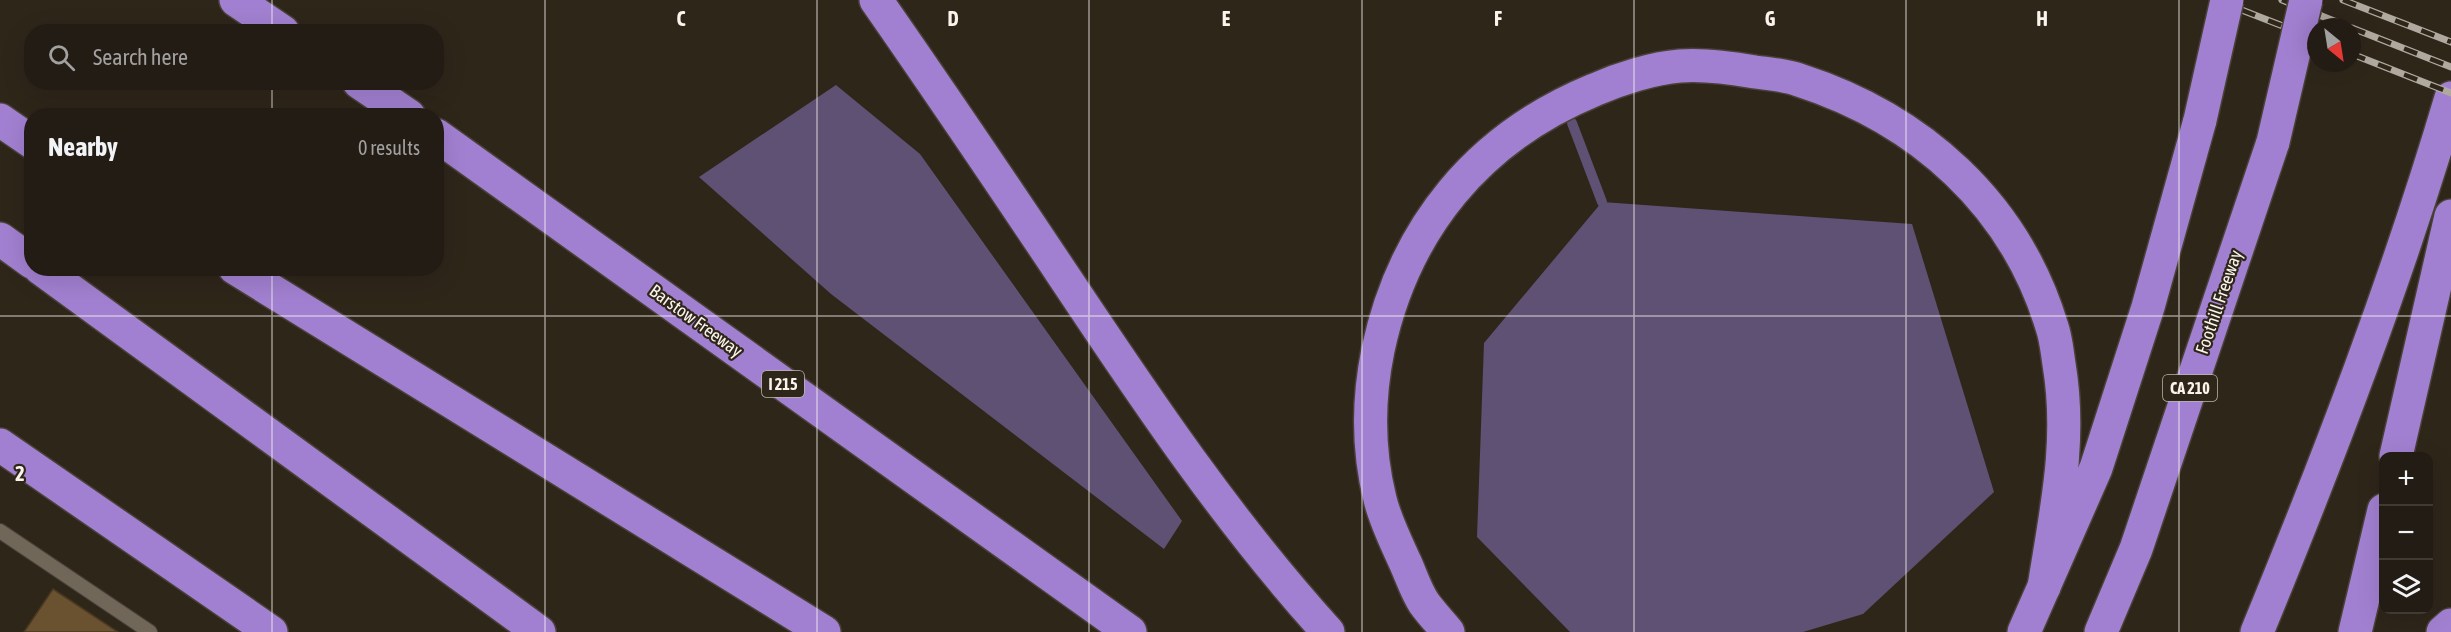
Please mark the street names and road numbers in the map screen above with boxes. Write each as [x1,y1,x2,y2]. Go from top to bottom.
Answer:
street label: Foothill Freeway [2191,247,2246,357]
street label: Barstow Freeway [646,280,747,361]
road number: I 215 [762,371,804,397]
road number: CA 210 [2163,375,2217,401]

